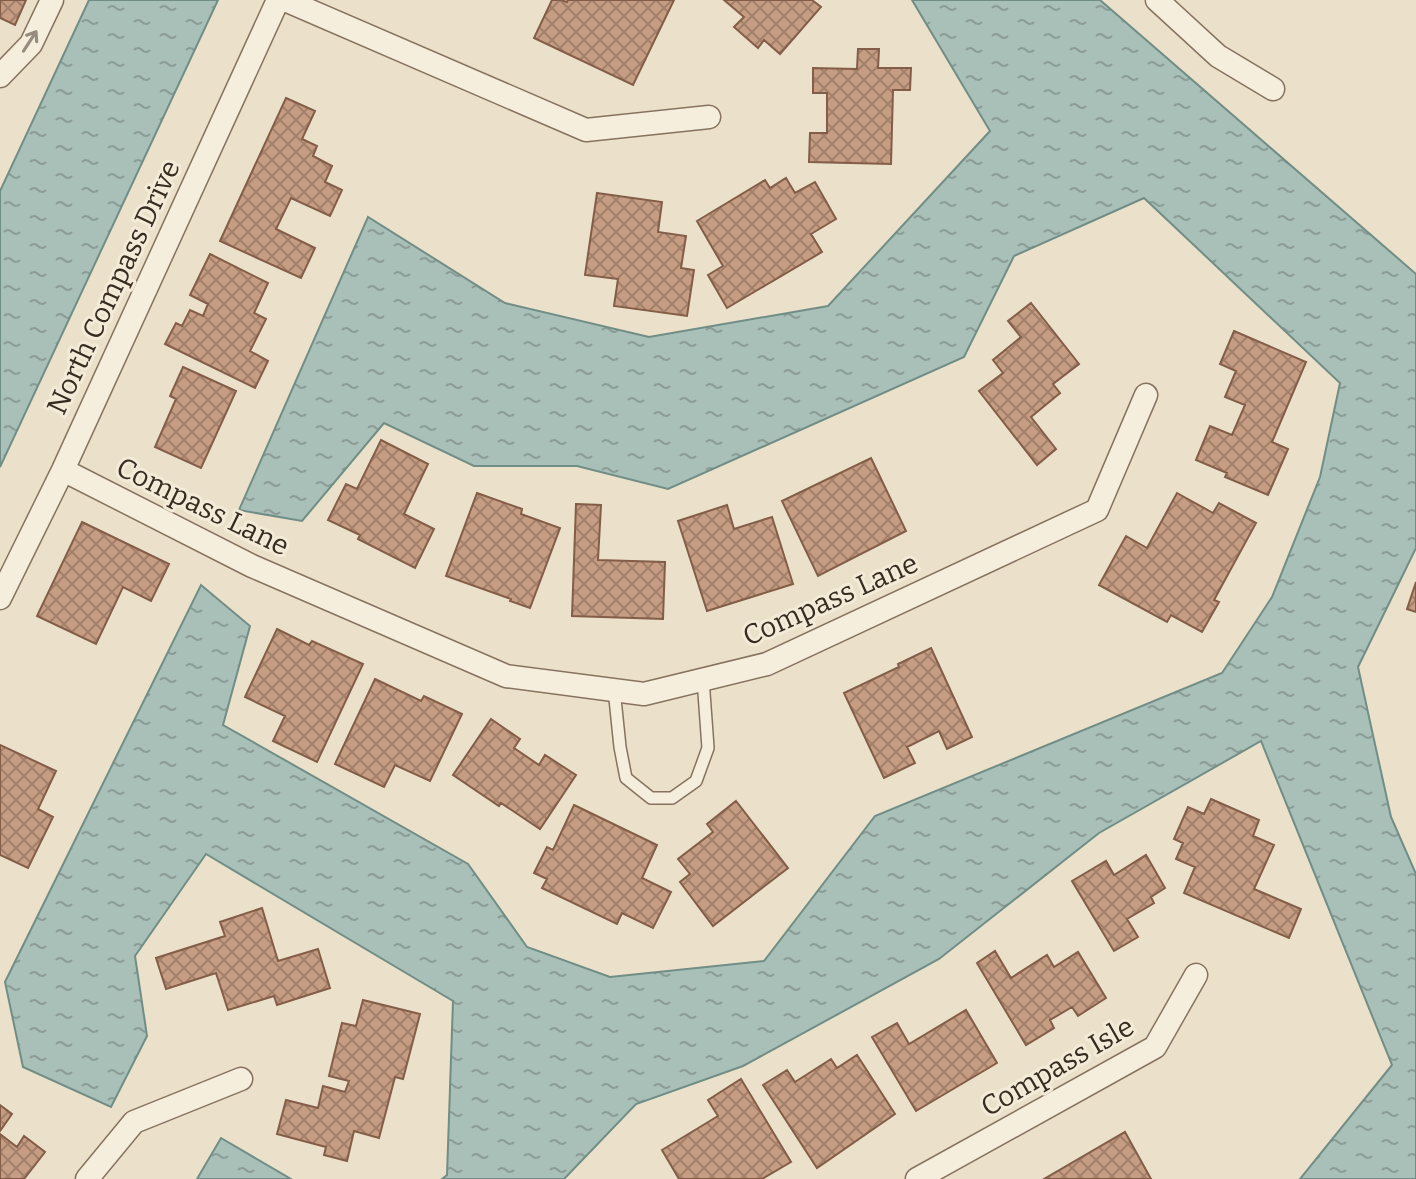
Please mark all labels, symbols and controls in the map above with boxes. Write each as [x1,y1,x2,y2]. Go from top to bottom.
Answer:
one-way arrow [22,31,39,53]
street label: North Compass Drive [40,155,187,420]
street label: Compass Lane [111,450,294,562]
street label: Compass Lane [738,546,923,653]
street label: Compass Isle [975,1009,1139,1123]

